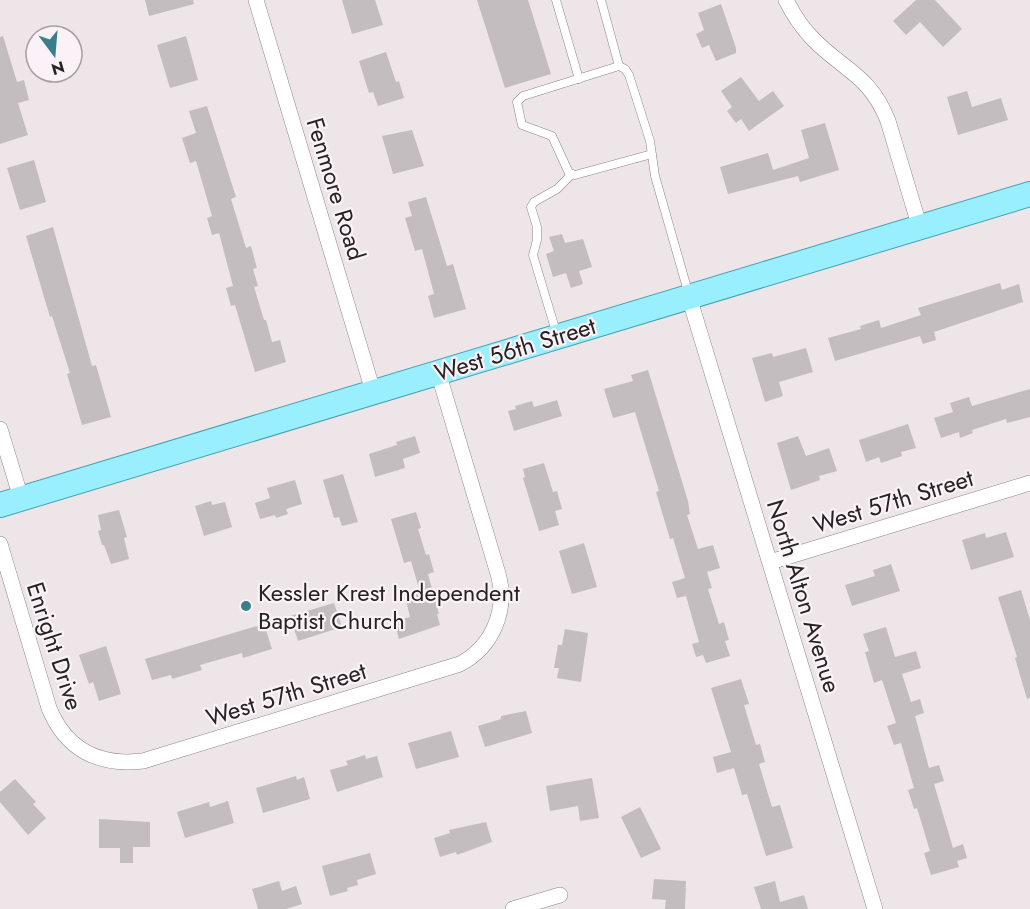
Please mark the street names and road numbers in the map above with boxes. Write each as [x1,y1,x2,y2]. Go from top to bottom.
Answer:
street label: Fenmore Road [298,113,374,265]
street label: West 56th Street [430,308,600,390]
street label: West 57th Street [809,460,978,542]
street label: North Alton Avenue [758,495,850,697]
street label: Enright Drive [18,577,92,715]
street label: West 57th Street [202,653,371,735]

